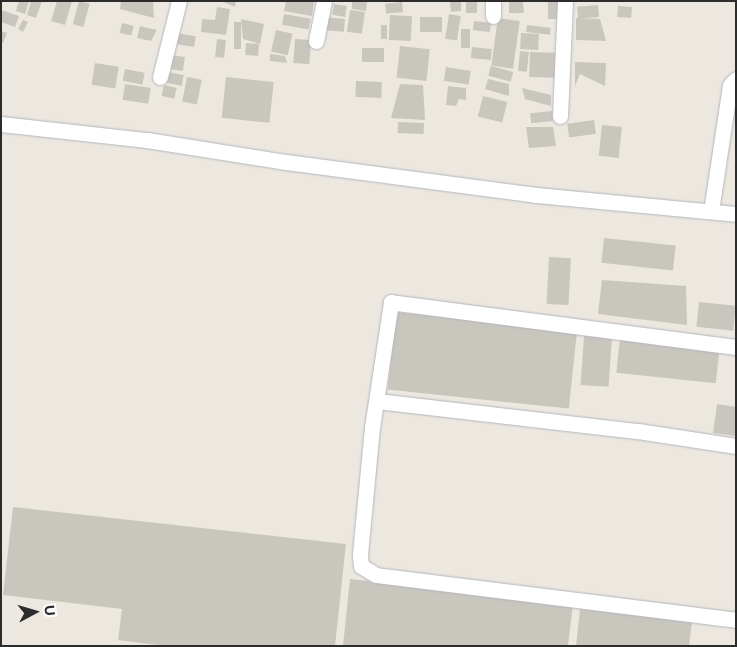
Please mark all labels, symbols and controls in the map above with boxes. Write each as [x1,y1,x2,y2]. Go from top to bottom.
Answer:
north arrow [10,587,60,637]
text: U [40,604,59,617]

